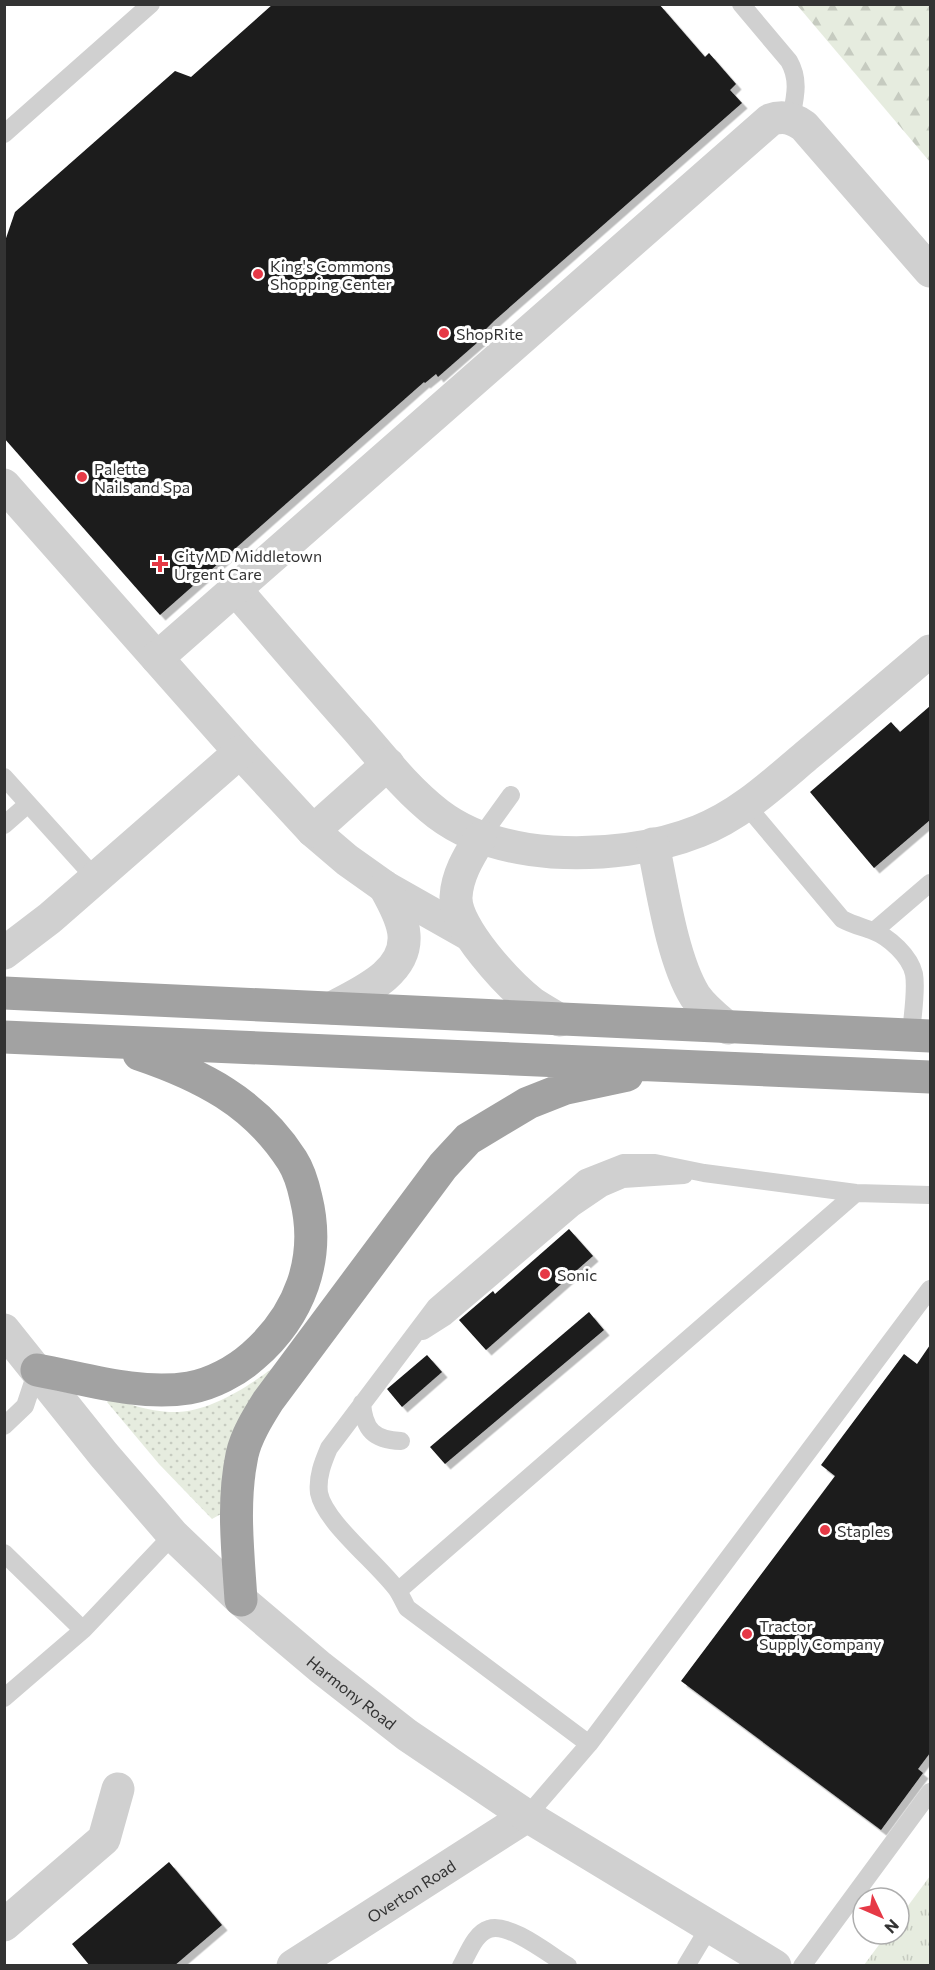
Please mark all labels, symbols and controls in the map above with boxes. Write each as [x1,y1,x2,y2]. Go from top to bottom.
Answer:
place label: King's Commons Shopping Center [270,256,393,293]
marker: King's Commons Shopping Center [251,267,265,281]
place label: ShopRite [456,324,523,343]
marker: ShopRite [437,326,451,340]
place label: Palette Nails and Spa [94,459,190,496]
marker: Palette Nails and Spa [75,470,89,484]
place label: CityMD Middletown Urgent Care [174,546,322,583]
marker: CityMD Middletown Urgent Care [151,555,169,573]
place label: Sonic [557,1265,597,1284]
marker: Sonic [538,1267,552,1281]
place label: Staples [837,1521,890,1540]
marker: Staples [818,1523,832,1537]
place label: Tractor Supply Company [759,1616,881,1653]
marker: Tractor Supply Company [740,1627,754,1641]
street label: Harmony Road [304,1651,400,1733]
street label: Overton Road [363,1855,459,1926]
north arrow [851,1886,911,1946]
text: N [881,1916,903,1938]

